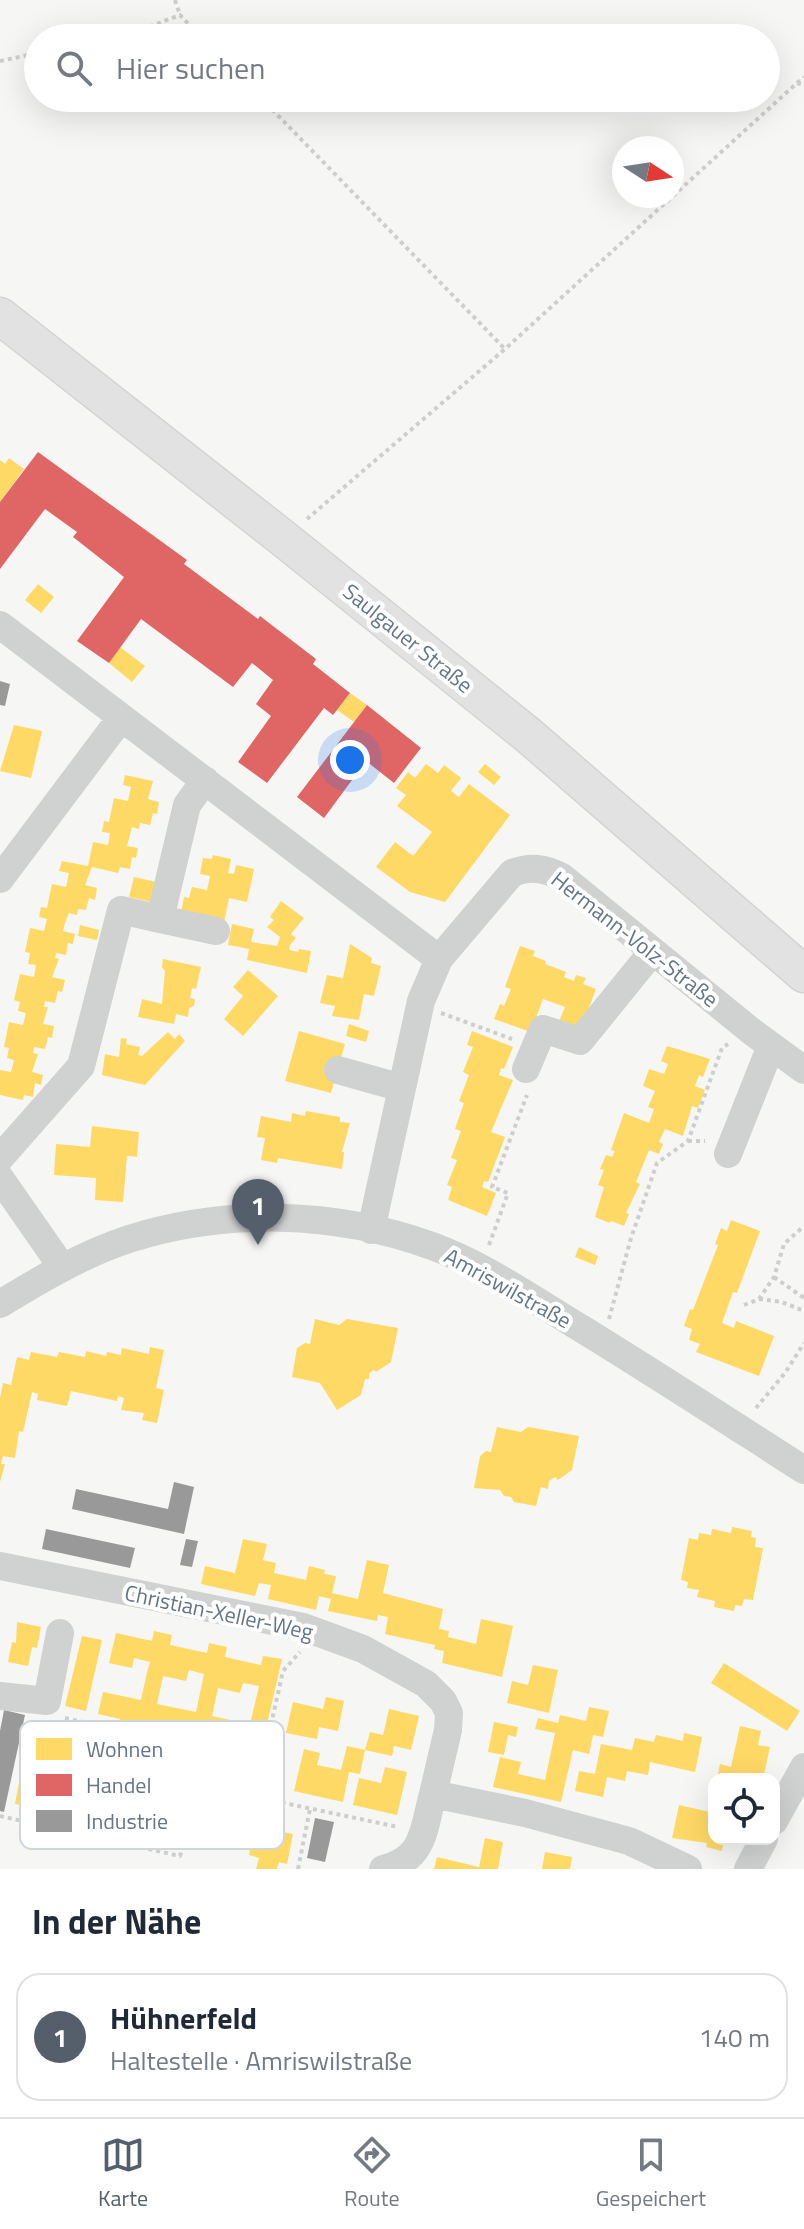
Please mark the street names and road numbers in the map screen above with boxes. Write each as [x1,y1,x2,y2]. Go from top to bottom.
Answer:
street label: Saulgauer Straße [335,575,481,701]
street label: Hermann-Volz-Straße [544,863,726,1015]
street label: Amriswilstraße [438,1239,578,1337]
street label: Christian-Xeller-Weg [122,1575,316,1649]

